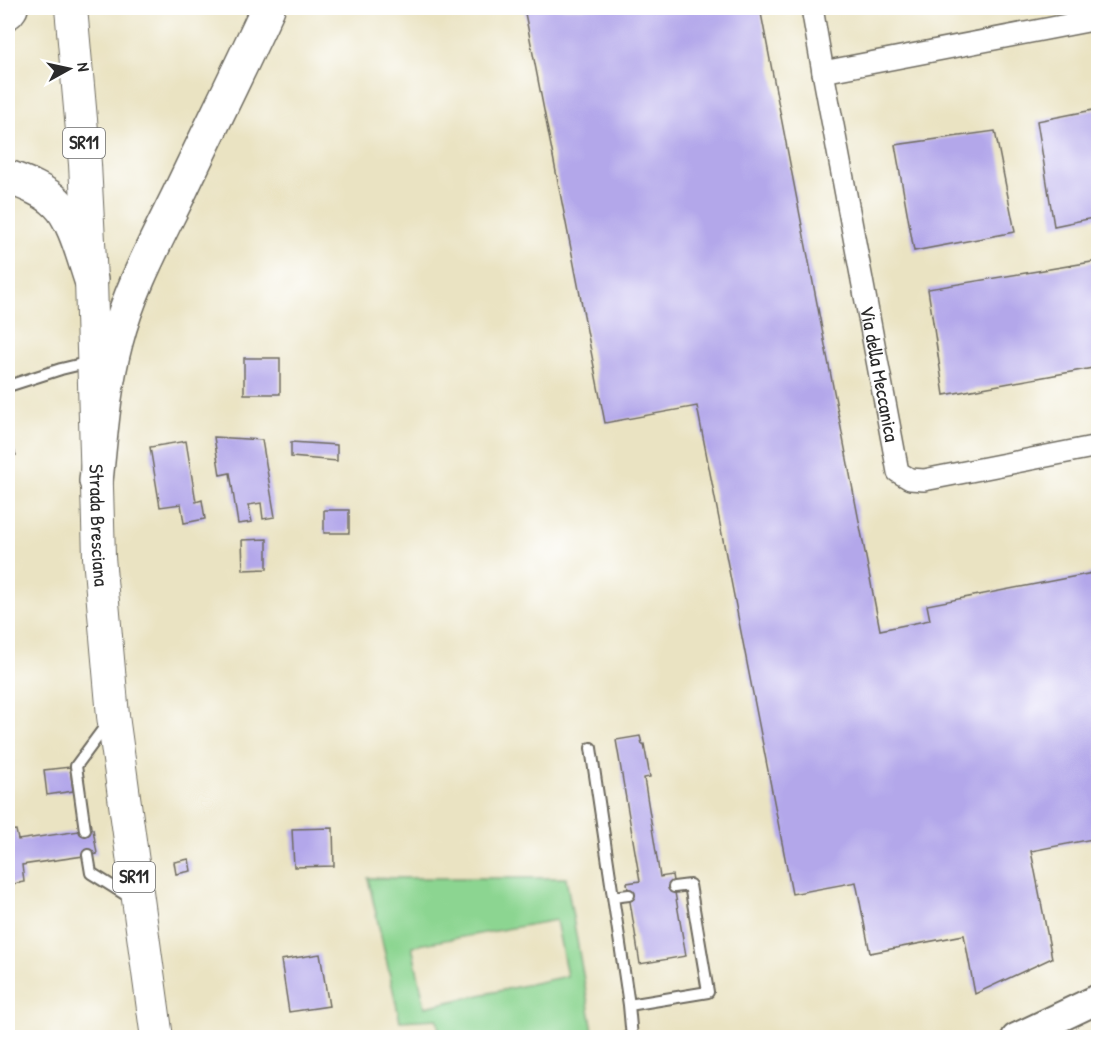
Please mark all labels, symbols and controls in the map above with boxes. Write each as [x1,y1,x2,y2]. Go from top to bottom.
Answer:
north arrow [39,39,99,99]
text: N [72,61,95,73]
road number: SR11 [63,128,105,158]
street label: Via della Meccanica [854,304,906,444]
street label: Strada Bresciana [83,464,116,587]
road number: SR11 [113,862,155,892]

